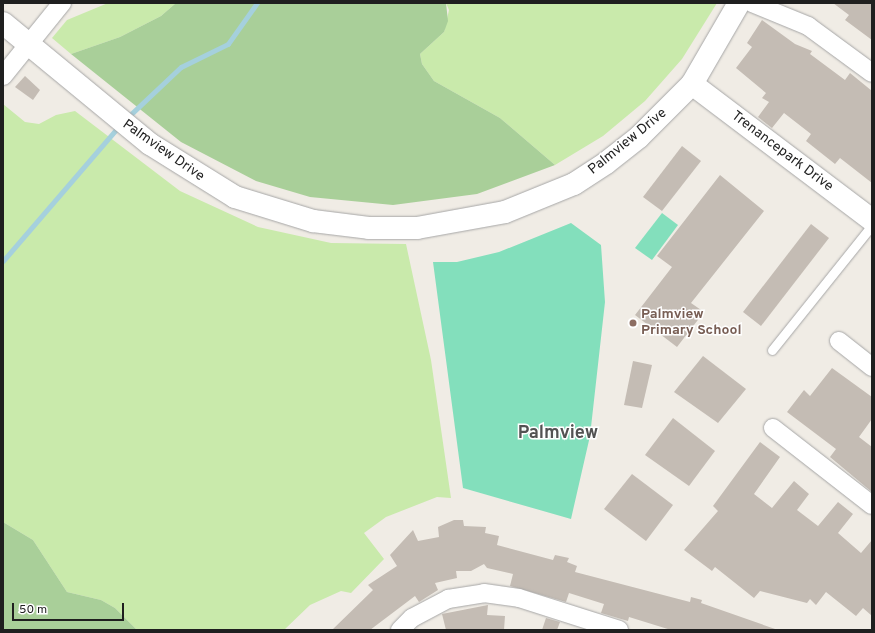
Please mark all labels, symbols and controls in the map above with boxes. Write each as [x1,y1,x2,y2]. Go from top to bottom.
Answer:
street label: Palmview Drive [585,105,671,179]
street label: Trenancepark Drive [728,108,836,196]
street label: Palmview Drive [119,117,207,185]
place label: Palmview Primary School [641,307,742,340]
marker: Palmview Primary School [628,318,638,328]
district label: Palmview [518,423,598,445]
scale bar [14,595,126,621]
text: 50 m [19,602,47,618]

